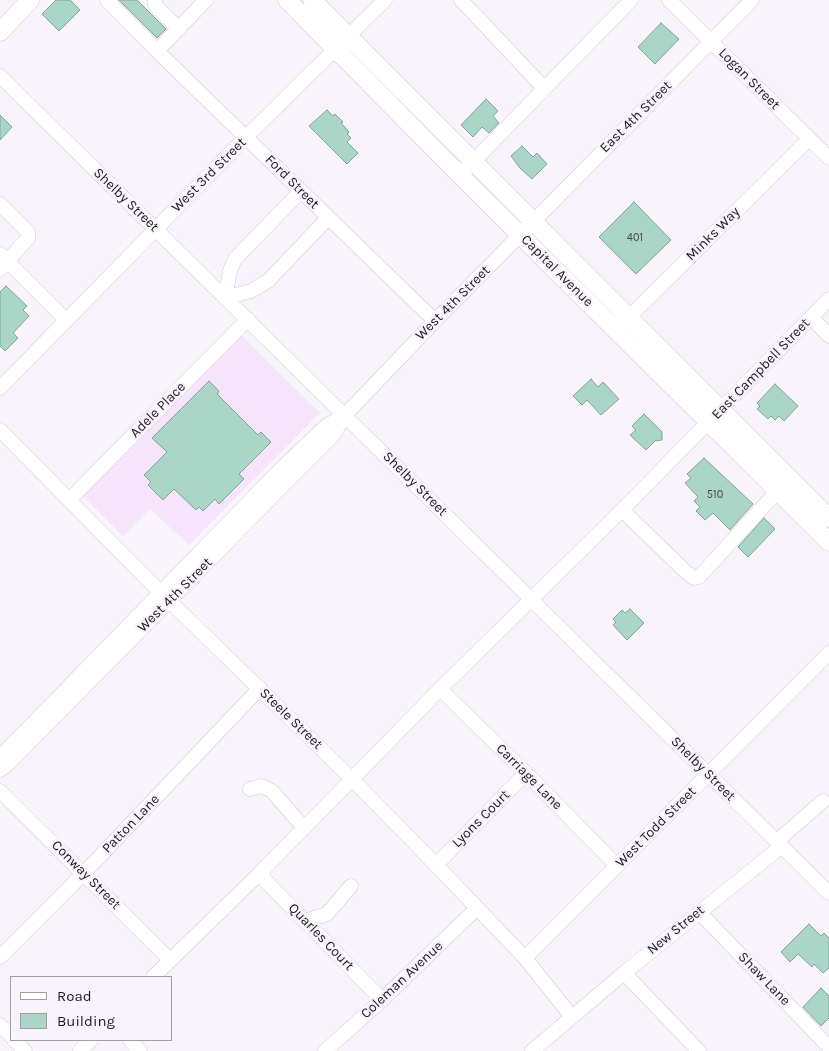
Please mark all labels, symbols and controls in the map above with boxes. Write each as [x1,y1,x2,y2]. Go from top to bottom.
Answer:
street label: Logan Street [715,45,783,113]
street label: East 4th Street [597,78,675,156]
street label: West 3rd Street [168,134,250,216]
street label: Ford Street [261,151,323,213]
street label: Shelby Street [90,165,162,235]
street label: Minks Way [683,204,743,264]
street label: Capital Avenue [517,231,597,311]
house number: 401 [627,231,643,245]
street label: West 4th Street [412,262,494,344]
street label: East Campbell Street [708,315,814,423]
street label: Adele Place [127,379,189,441]
street label: Shelby Street [379,448,451,520]
house number: 510 [707,488,723,502]
street label: West 4th Street [134,554,216,636]
street label: Steele Street [256,685,326,753]
street label: Shelby Street [667,733,739,805]
street label: Carriage Lane [492,740,566,814]
street label: West Todd Street [612,783,700,871]
street label: Lyons Court [449,787,513,851]
street label: Patton Lane [99,791,163,857]
street label: Conway Street [48,837,124,913]
street label: Quarles Court [285,900,357,974]
street label: New Street [644,902,708,958]
street label: Coleman Avenue [358,938,446,1022]
street label: Shaw Lane [734,949,794,1009]
legend [10,976,172,1041]
text: Road [57,987,92,1005]
text: Building [57,1012,115,1030]

